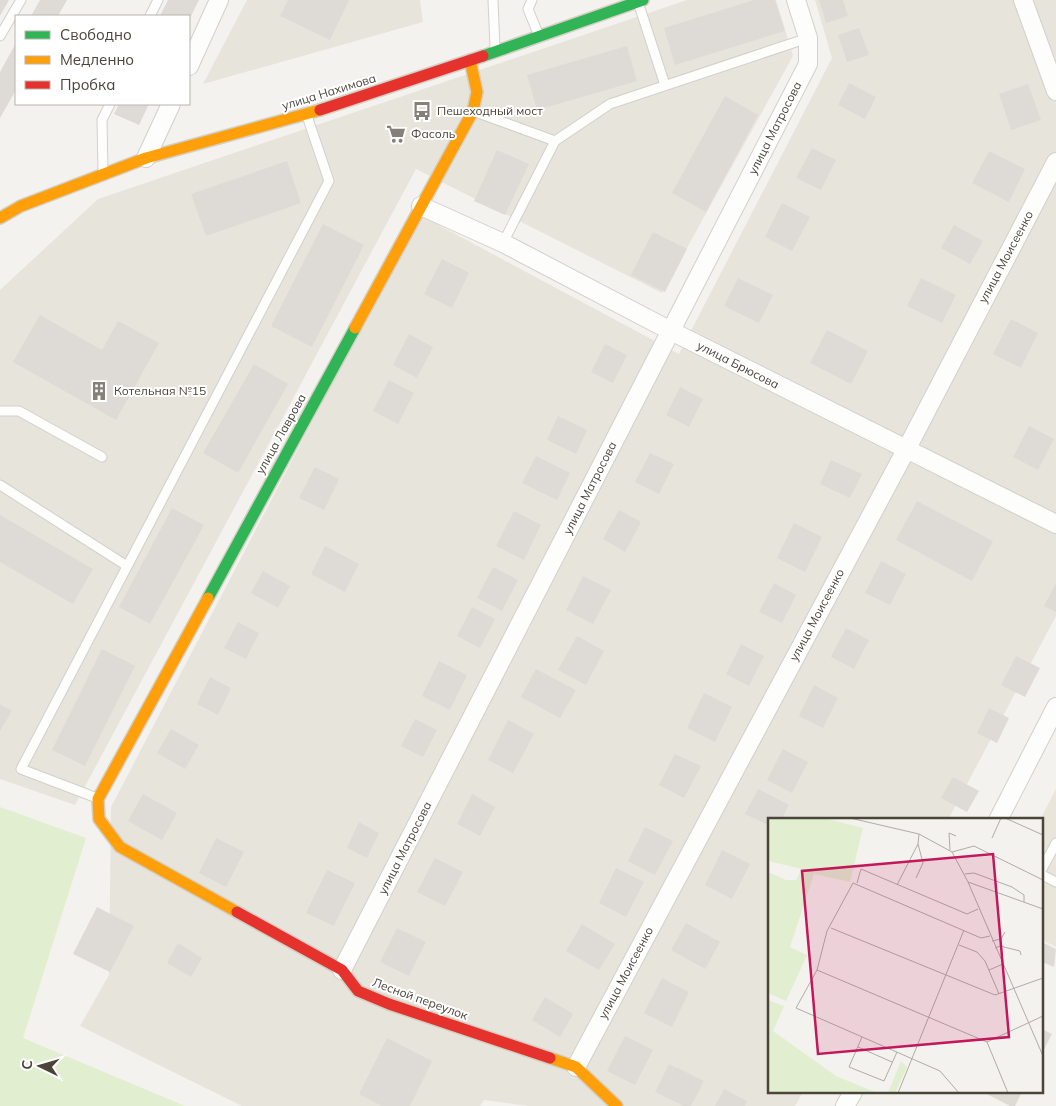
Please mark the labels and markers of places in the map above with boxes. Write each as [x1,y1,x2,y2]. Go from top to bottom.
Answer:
bus stop icon: Пешеходный мост [411,100,433,122]
place label: Пешеходный мост [437,103,543,118]
supermarket icon: Фасоль [385,123,407,145]
place label: Фасоль [411,126,456,141]
building icon: Котельная №15 [88,380,110,402]
place label: Котельная №15 [114,383,206,398]

